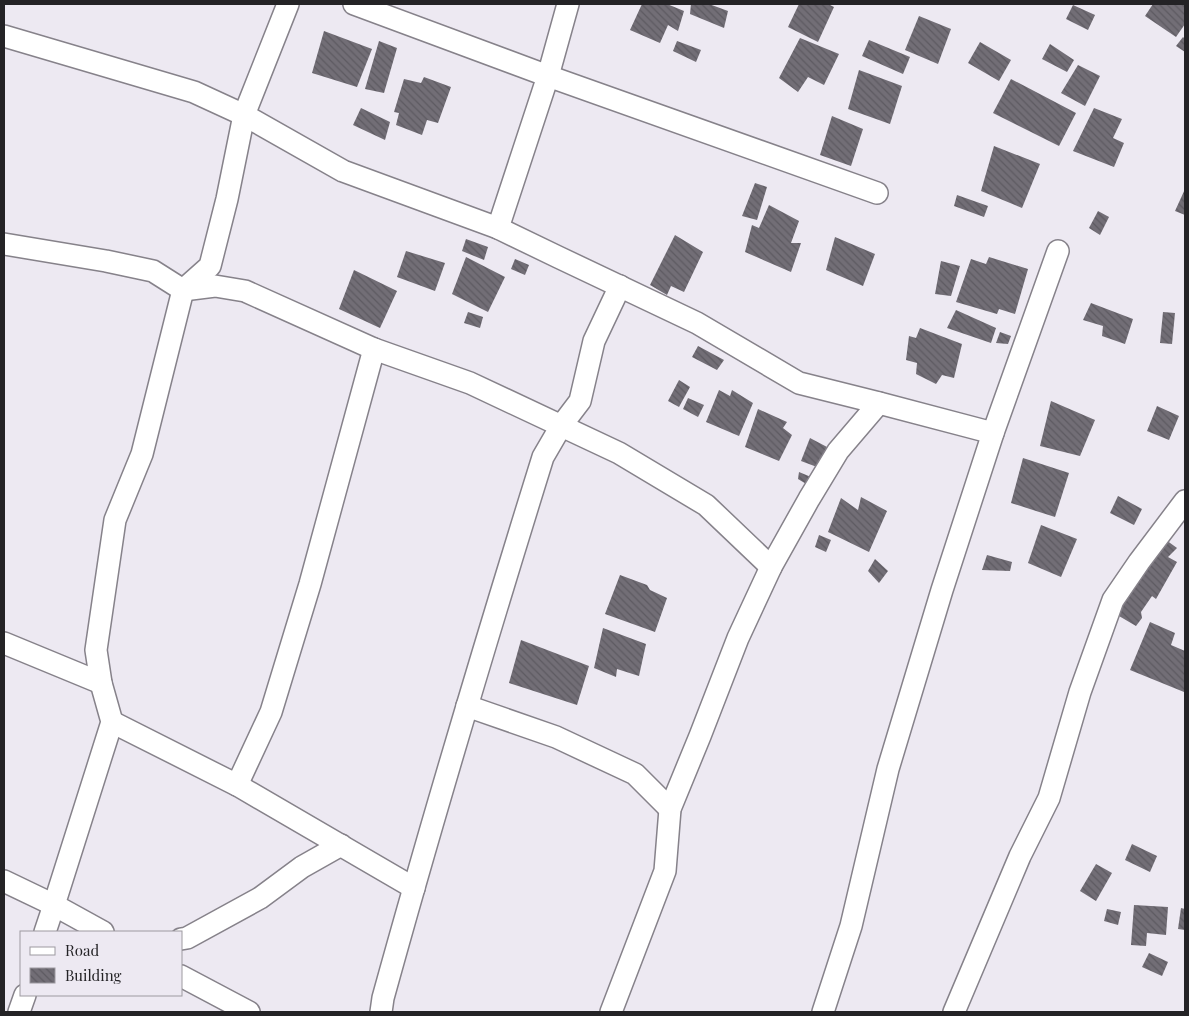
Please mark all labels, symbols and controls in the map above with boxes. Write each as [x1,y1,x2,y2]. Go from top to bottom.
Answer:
legend [20,931,182,996]
text: Road [65,940,99,960]
text: Building [65,965,122,985]

